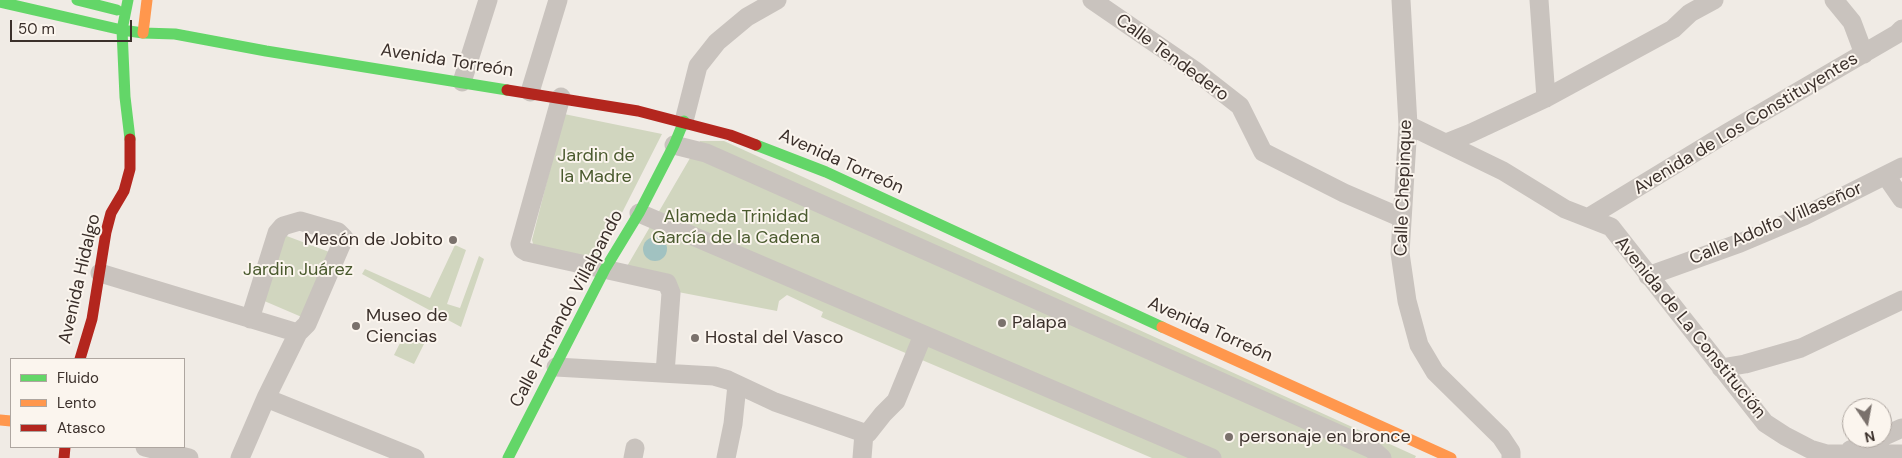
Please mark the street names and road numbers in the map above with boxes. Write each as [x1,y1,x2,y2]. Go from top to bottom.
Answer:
street label: Calle Tendedero [1111,10,1233,106]
street label: Avenida Torreón [379,40,515,82]
street label: Avenida de Los Constituyentes [1630,48,1862,200]
street label: Calle Chepinque [1391,119,1417,257]
street label: Avenida Torreón [775,125,907,199]
street label: Calle Adolfo Villaseñor [1686,178,1866,270]
street label: Calle Fernando Villalpando [506,207,628,411]
street label: Avenida Hidalgo [55,212,105,346]
street label: Avenida de La Constitución [1610,233,1770,423]
street label: Avenida Torreón [1144,293,1276,367]

